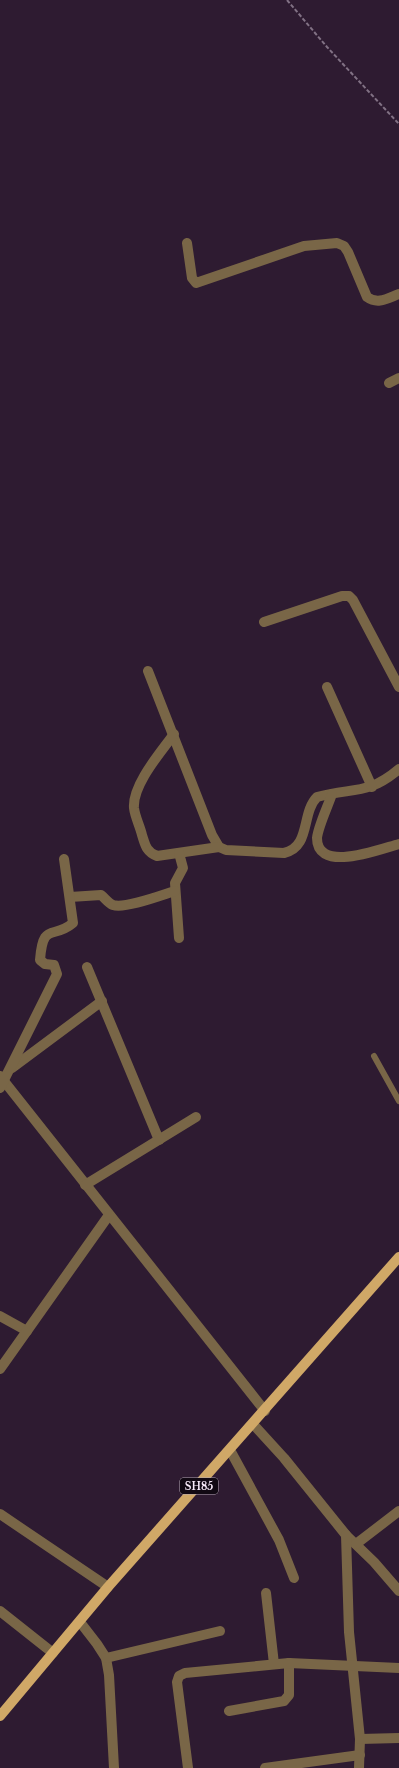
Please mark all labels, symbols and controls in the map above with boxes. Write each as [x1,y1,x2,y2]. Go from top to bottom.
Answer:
road number: SH85 [180,1478,218,1494]

